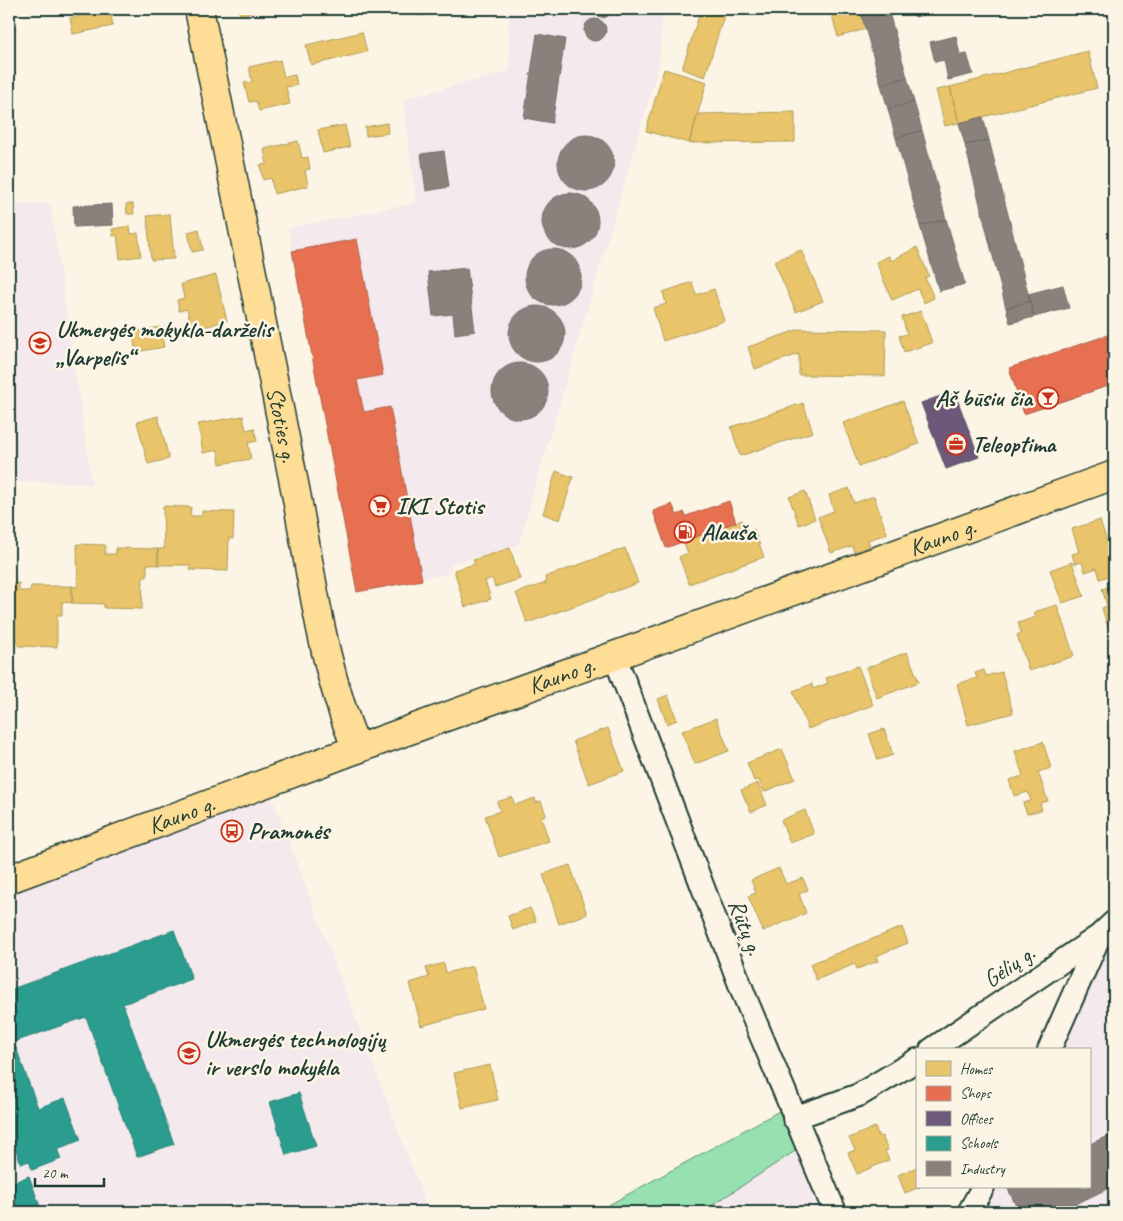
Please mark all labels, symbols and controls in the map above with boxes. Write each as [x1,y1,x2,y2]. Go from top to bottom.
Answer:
place label: Ukmergės mokykla-darželis „Varpelis“ [56,314,275,372]
school or university icon: Ukmergės mokykla-darželis „Varpelis“ [28,331,52,355]
place label: Aš būsiu čia [935,383,1034,413]
street label: Stoties g. [260,384,305,465]
bar icon: Aš būsiu čia [1036,386,1060,410]
place label: Teleoptima [972,429,1057,459]
office icon: Teleoptima [944,432,968,456]
place label: IKI Stotis [396,491,486,521]
supermarket icon: IKI Stotis [368,494,392,518]
street label: Kauno g. [905,511,980,563]
place label: Alauša [701,517,758,547]
fuel station icon: Alauša [673,520,697,544]
street label: Kauno g. [524,649,599,701]
street label: Kauno g. [144,788,219,841]
place label: Pramonės [248,816,332,846]
bus stop icon: Pramonės [220,819,244,843]
street label: Rūtų g. [722,895,770,960]
street label: Gėlių g. [977,938,1041,994]
place label: Ukmergės technologijų ir verslo mokykla [205,1024,387,1082]
school or university icon: Ukmergės technologijų ir verslo mokykla [177,1041,201,1065]
legend [916,1048,1090,1188]
text: Homes [960,1060,994,1079]
text: Shops [960,1084,993,1103]
text: Offices [960,1110,994,1129]
text: Schools [960,1134,999,1153]
scale bar [35,1156,104,1188]
text: Industry [960,1160,1007,1179]
text: 20 m [42,1164,69,1183]

